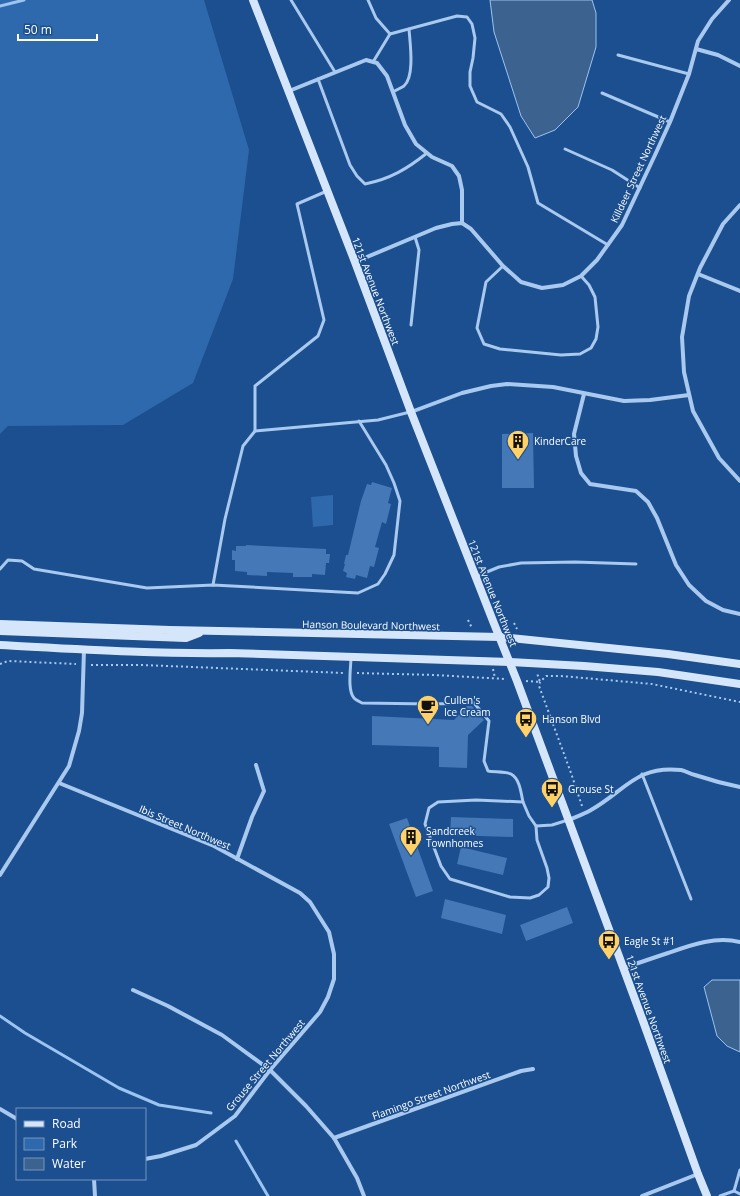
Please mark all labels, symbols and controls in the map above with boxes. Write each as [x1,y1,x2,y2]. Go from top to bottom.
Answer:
scale bar [18,16,97,42]
text: 50 m [24,21,52,38]
street label: Killdeer Street Northwest [607,113,669,225]
street label: 121st Avenue Northwest [349,235,403,347]
building icon: KinderCare [505,428,531,461]
place label: KinderCare [534,434,587,448]
street label: 121st Avenue Northwest [465,537,521,649]
street label: Hanson Boulevard Northwest [302,617,440,633]
cafe icon: Cullen's Ice Cream [415,693,441,726]
place label: Cullen's Ice Cream [444,693,491,719]
bus stop icon: Hanson Blvd [513,706,539,739]
place label: Hanson Blvd [542,712,601,726]
bus stop icon: Grouse St [539,776,565,809]
place label: Grouse St [568,782,614,796]
street label: Ibis Street Northwest [137,801,233,853]
building icon: Sandcreek Townhomes [398,824,424,857]
place label: Sandcreek Townhomes [426,824,483,850]
bus stop icon: Eagle St #1 [596,928,622,961]
place label: Eagle St #1 [624,934,675,948]
street label: 121st Avenue Northwest [623,953,675,1066]
street label: Grouse Street Northwest [222,1016,308,1114]
street label: Flamingo Street Northwest [370,1067,492,1123]
legend [16,1108,146,1180]
text: Road [52,1115,81,1132]
text: Park [52,1135,78,1152]
text: Water [52,1155,86,1172]

